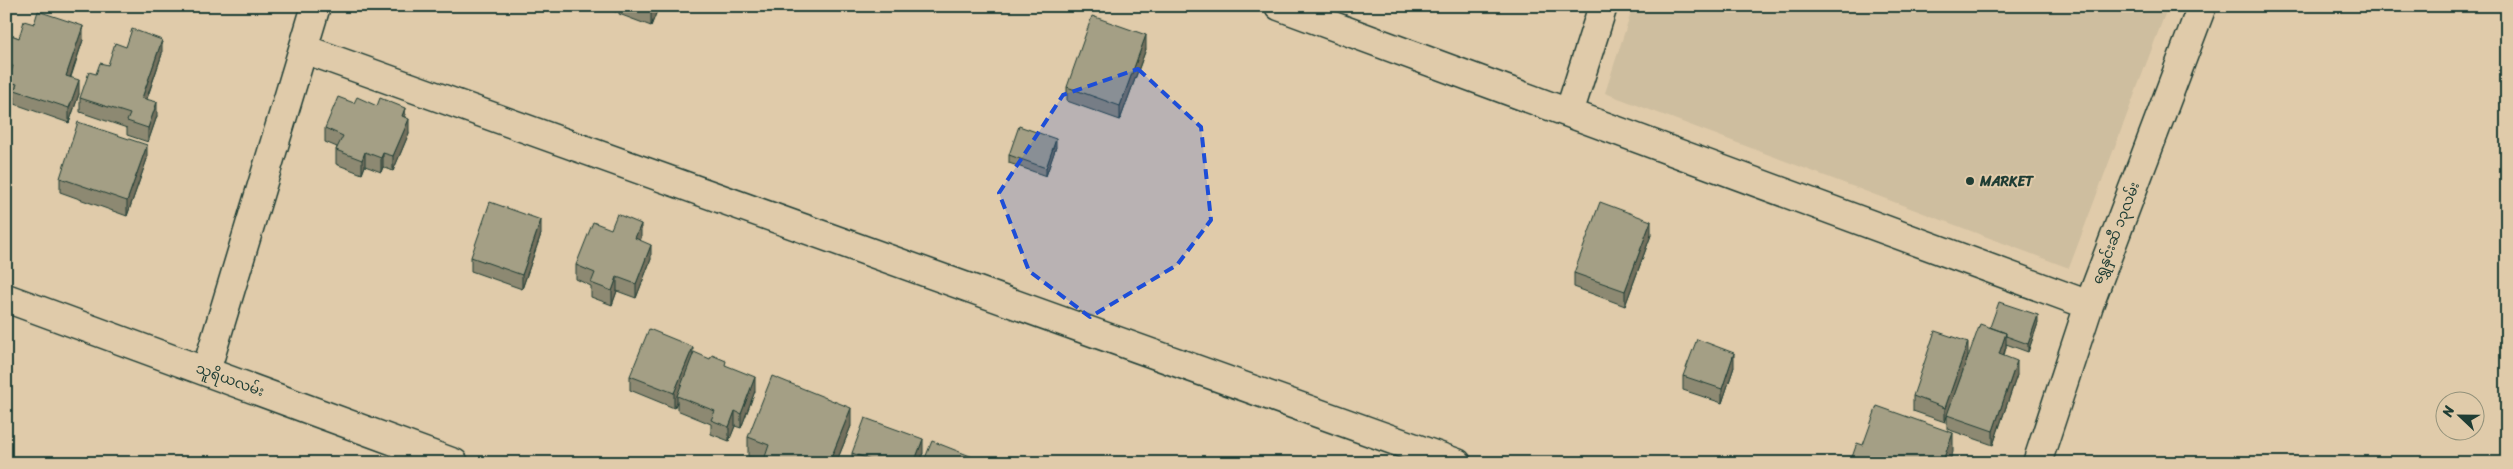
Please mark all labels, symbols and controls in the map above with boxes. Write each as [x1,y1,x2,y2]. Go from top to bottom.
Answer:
place label: MARKET [1979,169,2034,194]
marker: MARKET [1964,175,1976,187]
street label: ရွှေနှင်းဆီ ၁၃လမ်း [2085,178,2147,288]
street label: သူရိယလမ်း [192,356,268,404]
north arrow [2436,392,2486,442]
text: N [2435,402,2462,421]

